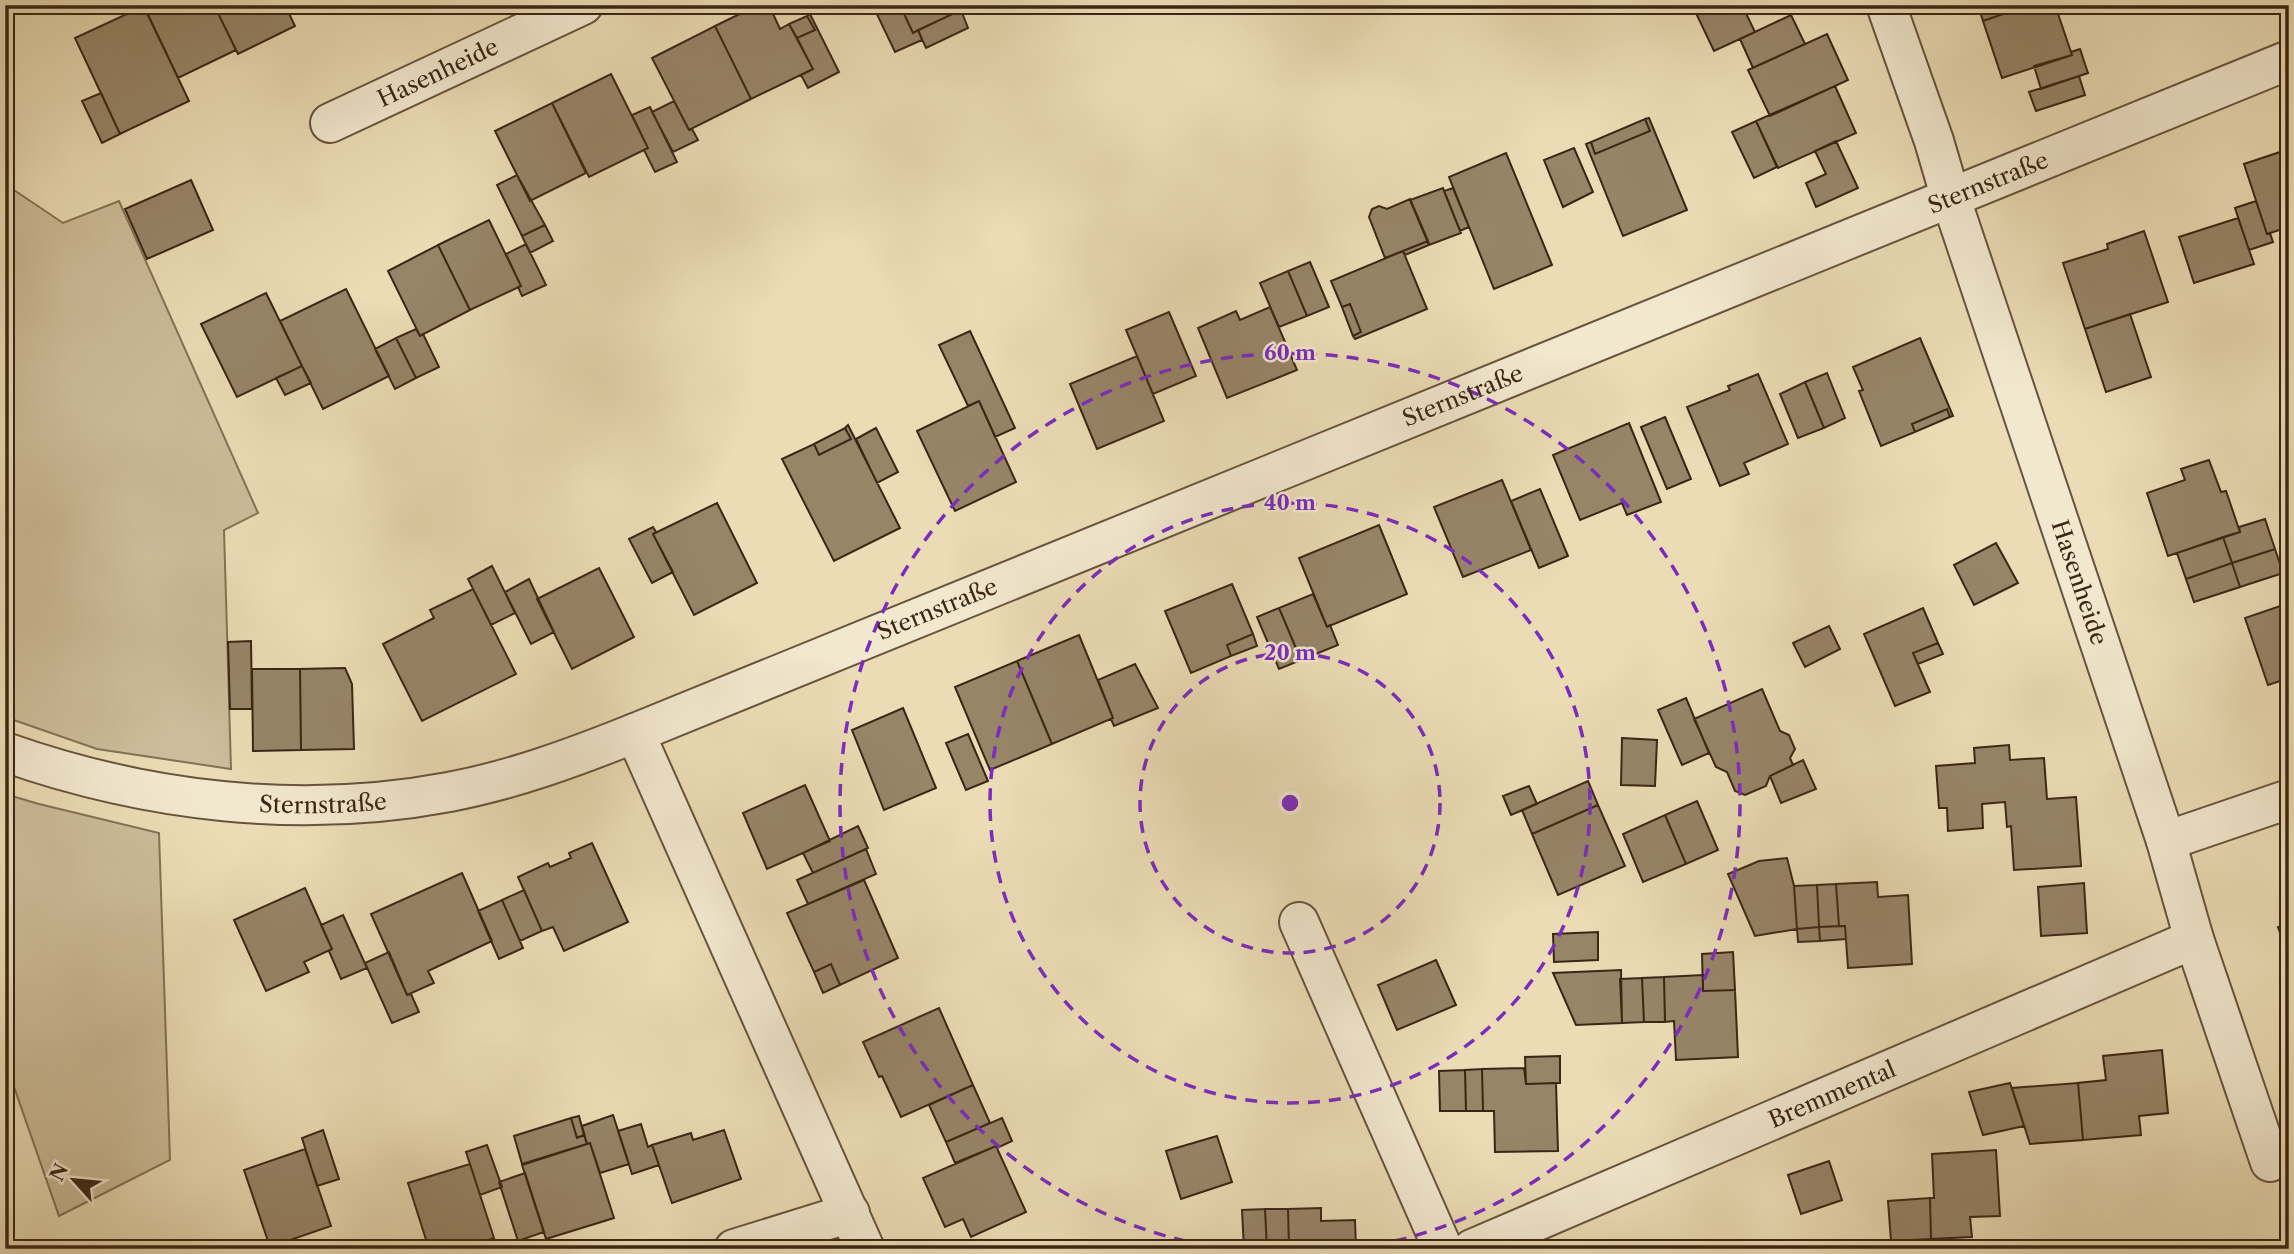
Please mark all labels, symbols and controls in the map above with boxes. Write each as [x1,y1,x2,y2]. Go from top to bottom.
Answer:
street label: Hasenheide [373,32,503,113]
street label: Sternstraße [1924,146,2052,220]
text: 60 m [1264,340,1316,365]
street label: Sternstraße [1398,359,1527,433]
text: 40 m [1264,490,1316,515]
street label: Hasenheide [2045,516,2113,649]
street label: Sternstraße [873,572,1002,646]
text: 20 m [1264,640,1316,665]
street label: Sternstraße [258,787,388,819]
centre of rings [1278,791,1302,815]
street label: Bremmental [1764,1055,1900,1134]
north arrow [38,1146,108,1216]
text: N [45,1160,73,1185]

